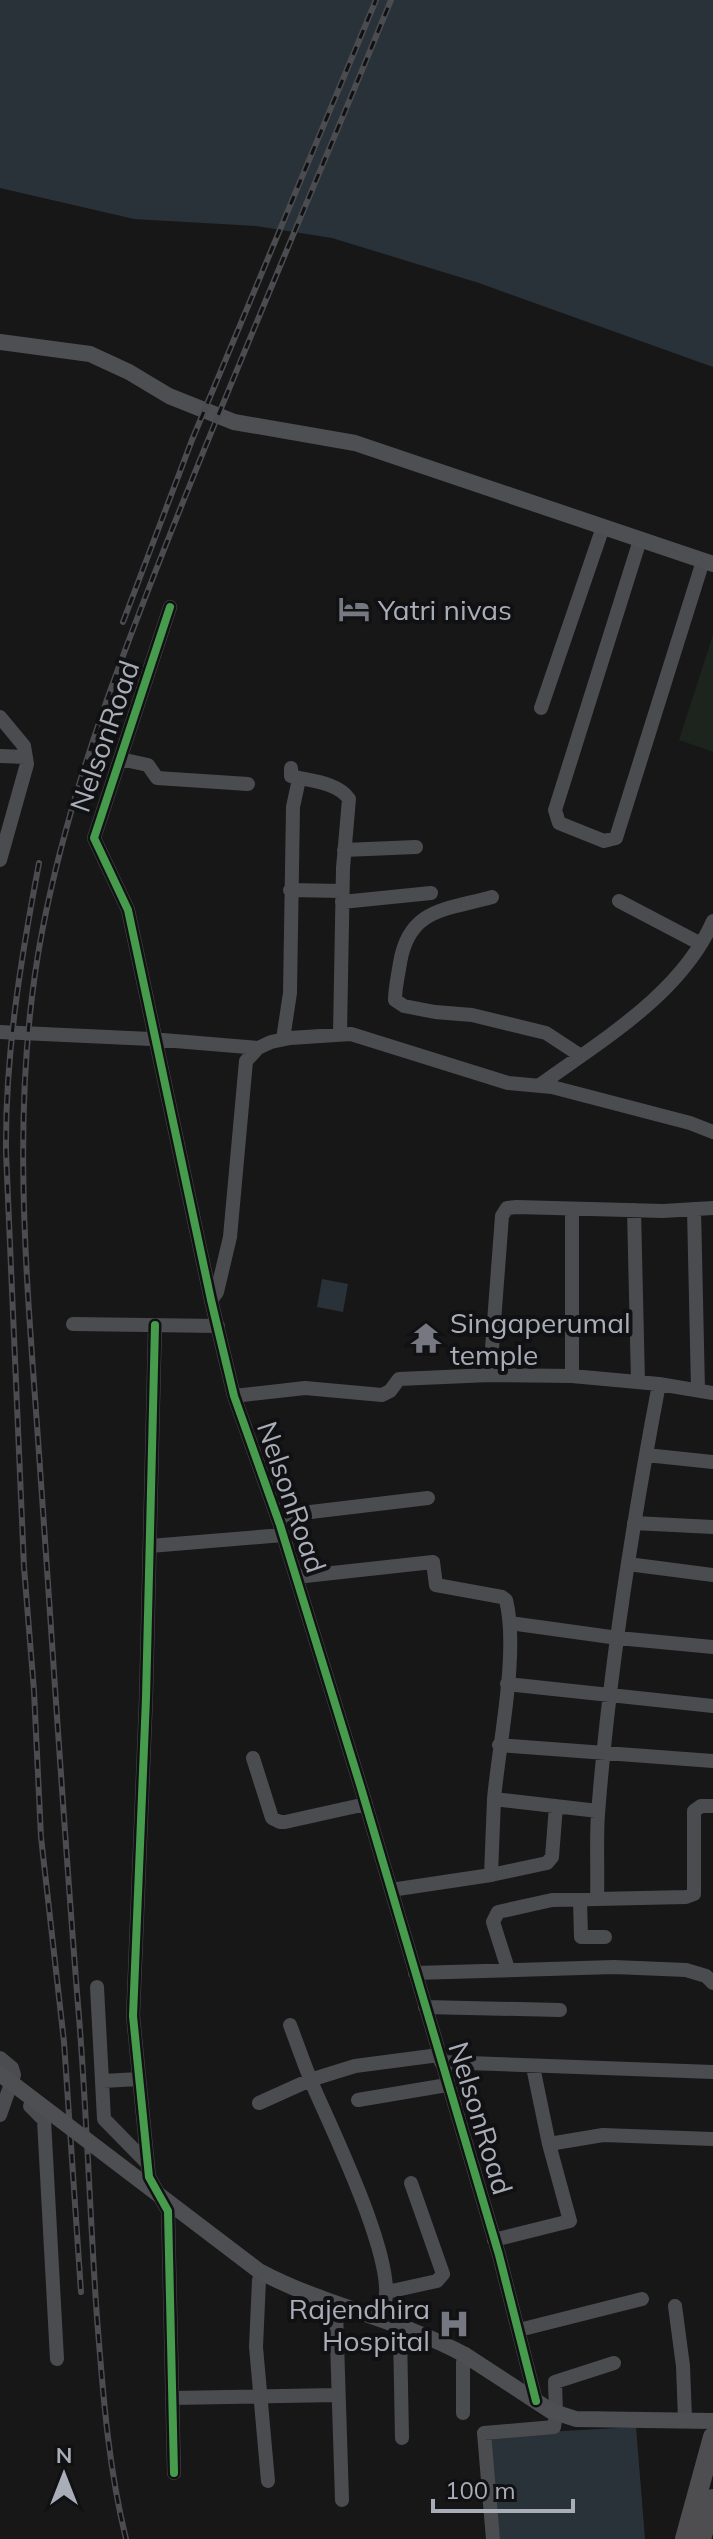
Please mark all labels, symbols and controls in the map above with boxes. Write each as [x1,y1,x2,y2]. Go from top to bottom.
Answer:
hotel icon: Yatri nivas [337,592,371,626]
place label: Yatri nivas [377,592,512,627]
street label: NelsonRoad [62,656,146,816]
place label: Singaperumal temple [450,1305,631,1372]
temple icon: Singaperumal temple [409,1321,443,1355]
street label: NelsonRoad [250,1417,334,1577]
street label: NelsonRoad [441,2037,521,2199]
place label: Rajendhira Hospital [289,2291,430,2358]
hospital icon: Rajendhira Hospital [437,2307,471,2341]
north arrow [24,2435,104,2515]
text: N [56,2441,72,2469]
scale bar [433,2463,573,2513]
text: 100 m [445,2475,516,2505]

